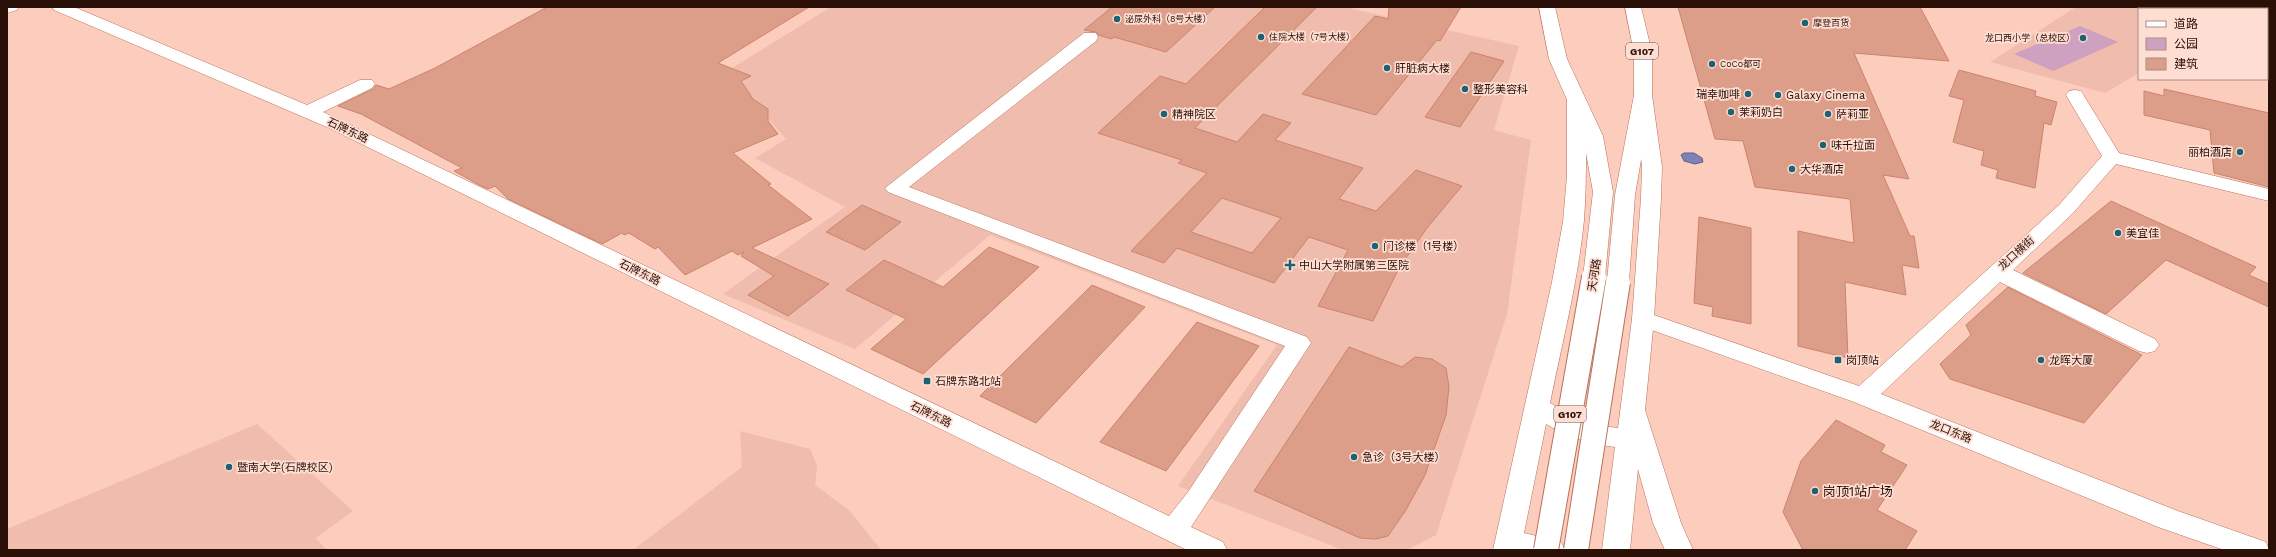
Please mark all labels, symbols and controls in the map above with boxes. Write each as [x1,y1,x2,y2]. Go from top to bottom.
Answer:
legend [2138,8,2268,80]
marker: 泌尿外科（8号大楼） [1112,14,1122,24]
place label: 泌尿外科（8号大楼） [1125,14,1212,24]
place label: 摩登百货 [1813,17,1849,28]
text: 道路 [2174,17,2198,31]
marker: 摩登百货 [1800,18,1810,28]
marker: 住院大楼（7号大楼） [1256,32,1266,42]
place label: 住院大楼（7号大楼） [1269,32,1355,42]
place label: 龙口西小学（总校区） [1985,32,2075,43]
marker: 龙口西小学（总校区） [2078,33,2088,43]
text: 公园 [2174,37,2198,51]
road number: G107 [1626,43,1658,59]
text: 建筑 [2174,57,2198,71]
marker: CoCo都可 [1707,59,1717,69]
place label: CoCo都可 [1720,59,1761,69]
place label: 肝脏病大楼 [1395,62,1450,75]
marker: 肝脏病大楼 [1382,63,1392,73]
place label: 整形美容科 [1473,83,1528,96]
marker: 整形美容科 [1460,84,1470,94]
place label: 瑞幸咖啡 [1696,88,1740,101]
marker: 瑞幸咖啡 [1743,89,1753,99]
place label: Galaxy Cinema [1786,89,1865,102]
marker: Galaxy Cinema [1773,90,1783,100]
place label: 茉莉奶白 [1739,106,1783,119]
marker: 茉莉奶白 [1726,107,1736,117]
place label: 精神院区 [1172,108,1216,121]
place label: 萨莉亚 [1836,108,1869,121]
marker: 精神院区 [1159,109,1169,119]
marker: 萨莉亚 [1823,109,1833,119]
street label: 石牌东路 [325,115,370,146]
place label: 味千拉面 [1831,139,1875,152]
marker: 味千拉面 [1818,140,1828,150]
place label: 丽柏酒店 [2188,146,2232,159]
marker: 丽柏酒店 [2235,147,2245,157]
place label: 大华酒店 [1800,163,1844,176]
marker: 大华酒店 [1787,164,1797,174]
place label: 美宜佳 [2126,227,2159,240]
marker: 美宜佳 [2113,228,2123,238]
street label: 龙口横街 [1996,234,2037,273]
place label: 门诊楼（1号楼） [1383,240,1464,253]
marker: 门诊楼（1号楼） [1370,241,1380,251]
street label: 石牌东路 [617,257,662,288]
street label: 天河路 [1585,258,1603,292]
marker: 中山大学附属第三医院 [1284,259,1296,271]
place label: 中山大学附属第三医院 [1299,259,1409,272]
place label: 岗顶站 [1846,354,1879,367]
place label: 龙晖大厦 [2049,354,2093,367]
marker: 岗顶站 [1833,355,1843,365]
marker: 龙晖大厦 [2036,355,2046,365]
place label: 石牌东路北站 [935,375,1001,388]
marker: 石牌东路北站 [922,376,932,386]
street label: 石牌东路 [908,399,953,430]
road number: G107 [1554,406,1586,422]
street label: 龙口东路 [1928,417,1974,446]
place label: 急诊（3号大楼） [1362,451,1445,464]
marker: 急诊（3号大楼） [1349,452,1359,462]
place label: 暨南大学(石牌校区) [237,461,333,474]
marker: 暨南大学(石牌校区) [224,462,234,472]
place label: 岗顶1站广场 [1823,484,1893,499]
marker: 岗顶1站广场 [1810,486,1820,496]

